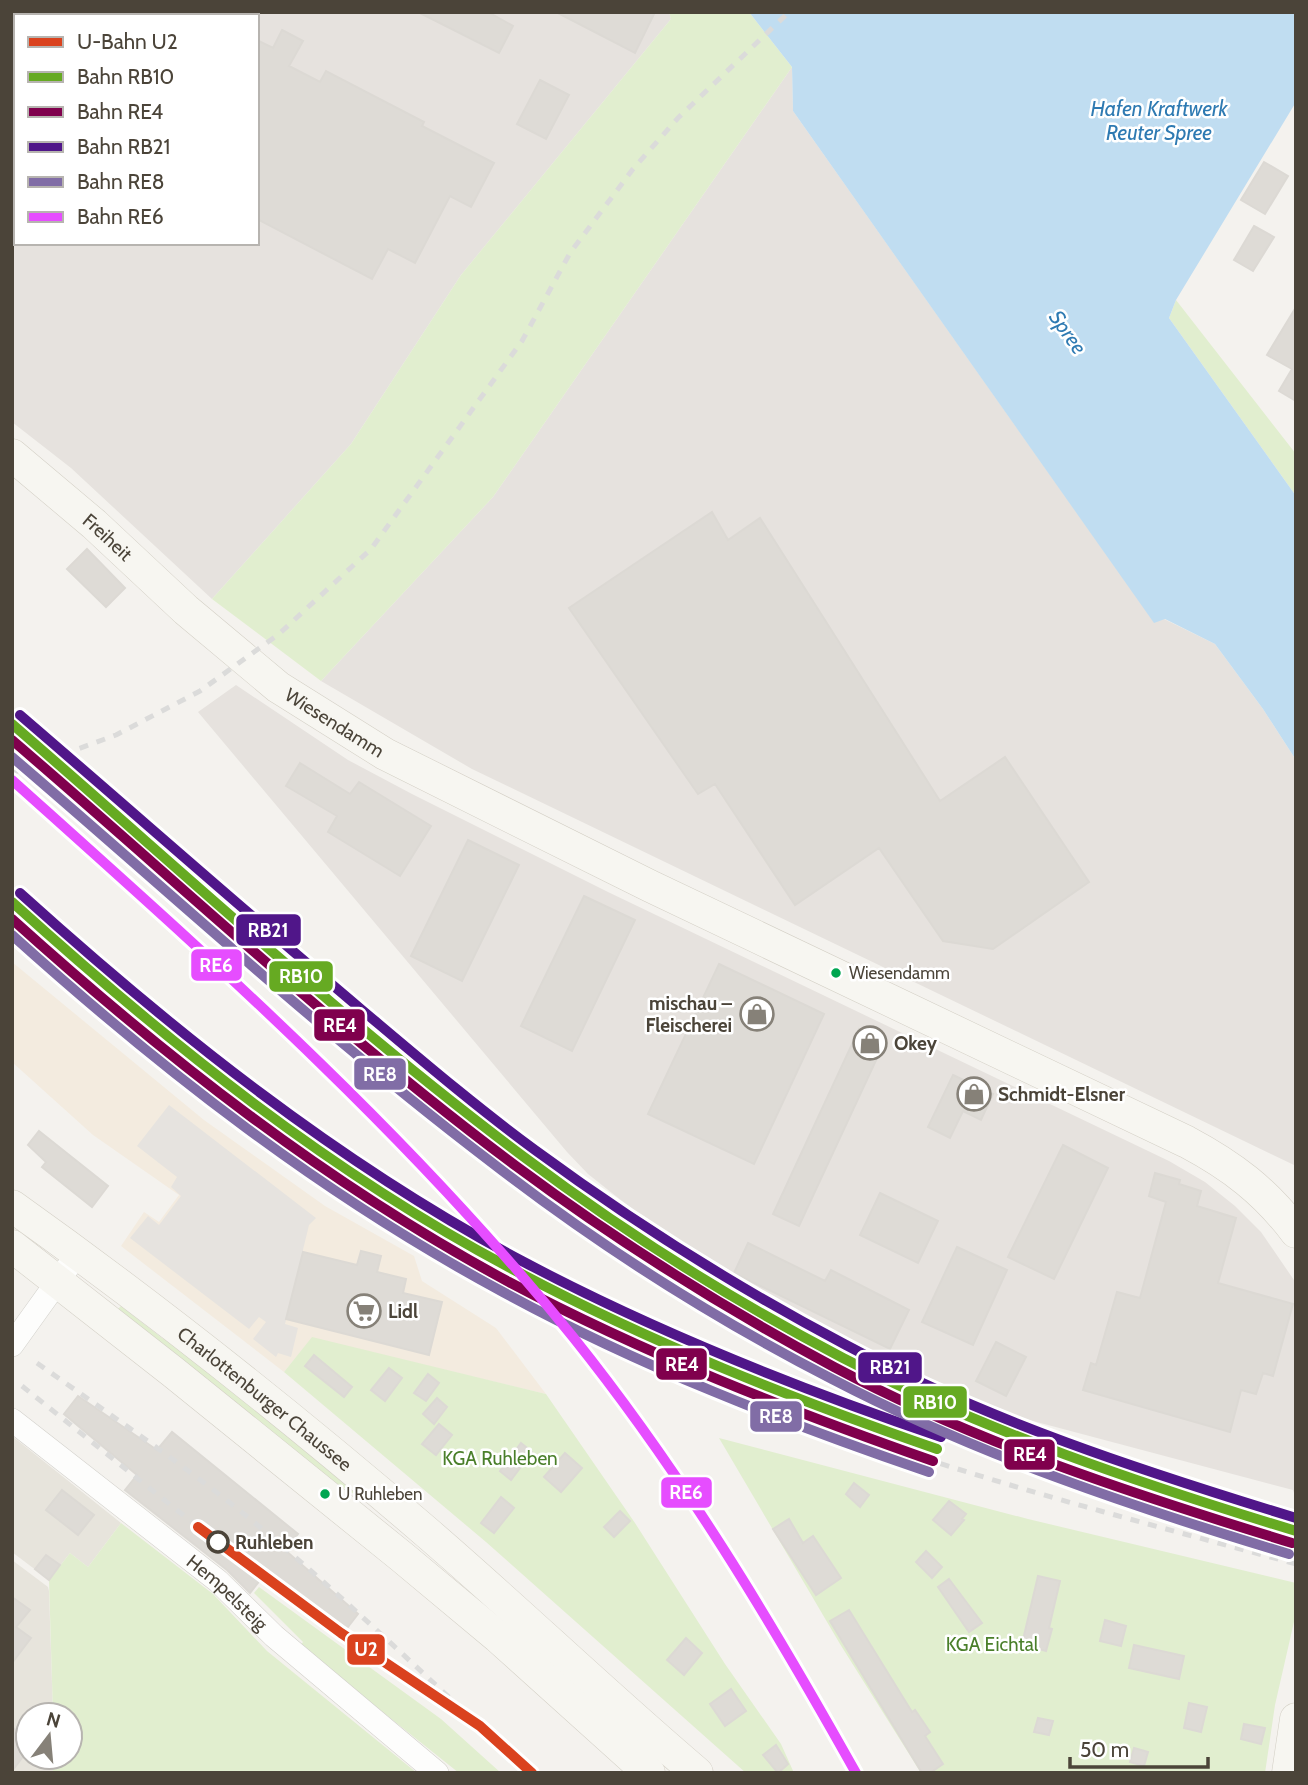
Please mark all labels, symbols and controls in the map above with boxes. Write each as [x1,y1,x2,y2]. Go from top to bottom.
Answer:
legend [14,14,259,245]
text: U-Bahn U2 [77,29,178,54]
text: Bahn RB10 [77,64,174,89]
water label: Hafen Kraftwerk Reuter Spree [1090,96,1229,145]
text: Bahn RE4 [77,99,163,124]
text: Bahn RB21 [77,134,170,159]
text: Bahn RE8 [77,169,165,194]
text: Bahn RE6 [77,204,164,229]
water label: Spree [1044,305,1092,359]
street label: Freiheit [78,508,138,566]
street label: Wiesendamm [281,683,389,762]
line badge: RB21 [235,913,302,947]
text: RB21 [248,919,288,942]
line badge: RE6 [190,948,243,982]
text: RE6 [199,954,233,977]
line badge: RB10 [268,960,334,993]
place label: Wiesendamm [849,963,950,983]
text: RB10 [279,965,323,988]
marker: Wiesendamm [829,966,843,980]
place label: mischau – Fleischerei [645,992,732,1037]
shop icon: mischau – Fleischerei [738,995,776,1033]
line badge: RE4 [313,1008,366,1042]
text: RE4 [323,1014,357,1037]
shop icon: Okey [851,1024,889,1062]
place label: Okey [894,1032,938,1055]
line badge: RE8 [353,1057,407,1091]
text: RE8 [363,1063,397,1086]
shop icon: Schmidt-Elsner [955,1075,993,1113]
place label: Schmidt-Elsner [998,1083,1126,1106]
supermarket icon: Lidl [345,1292,383,1330]
place label: Lidl [388,1300,418,1323]
street label: Charlottenburger Chaussee [173,1322,357,1476]
line badge: RE4 [655,1347,708,1381]
line badge: RB21 [857,1351,923,1384]
text: RE4 [665,1353,699,1376]
text: RB21 [870,1356,910,1379]
line badge: RB10 [902,1385,968,1419]
text: RB10 [913,1391,957,1414]
line badge: RE8 [749,1400,803,1433]
text: RE8 [759,1405,793,1428]
line badge: RE4 [1003,1438,1056,1471]
text: RE4 [1013,1443,1047,1466]
park label: KGA Ruhleben [442,1447,558,1470]
line badge: RE6 [660,1476,713,1509]
text: RE6 [669,1481,703,1504]
place label: U Ruhleben [338,1484,423,1504]
marker: U Ruhleben [318,1487,332,1501]
marker: Ruhleben [207,1531,229,1553]
place label: Ruhleben [235,1531,313,1554]
street label: Hempelsteig [182,1550,273,1635]
line badge: U2 [346,1633,386,1666]
park label: KGA Eichtal [946,1633,1039,1656]
text: U2 [354,1638,378,1661]
north arrow [14,1701,84,1771]
text: N [44,1707,63,1733]
scale bar [1070,1726,1208,1770]
text: 50 m [1080,1737,1129,1762]

